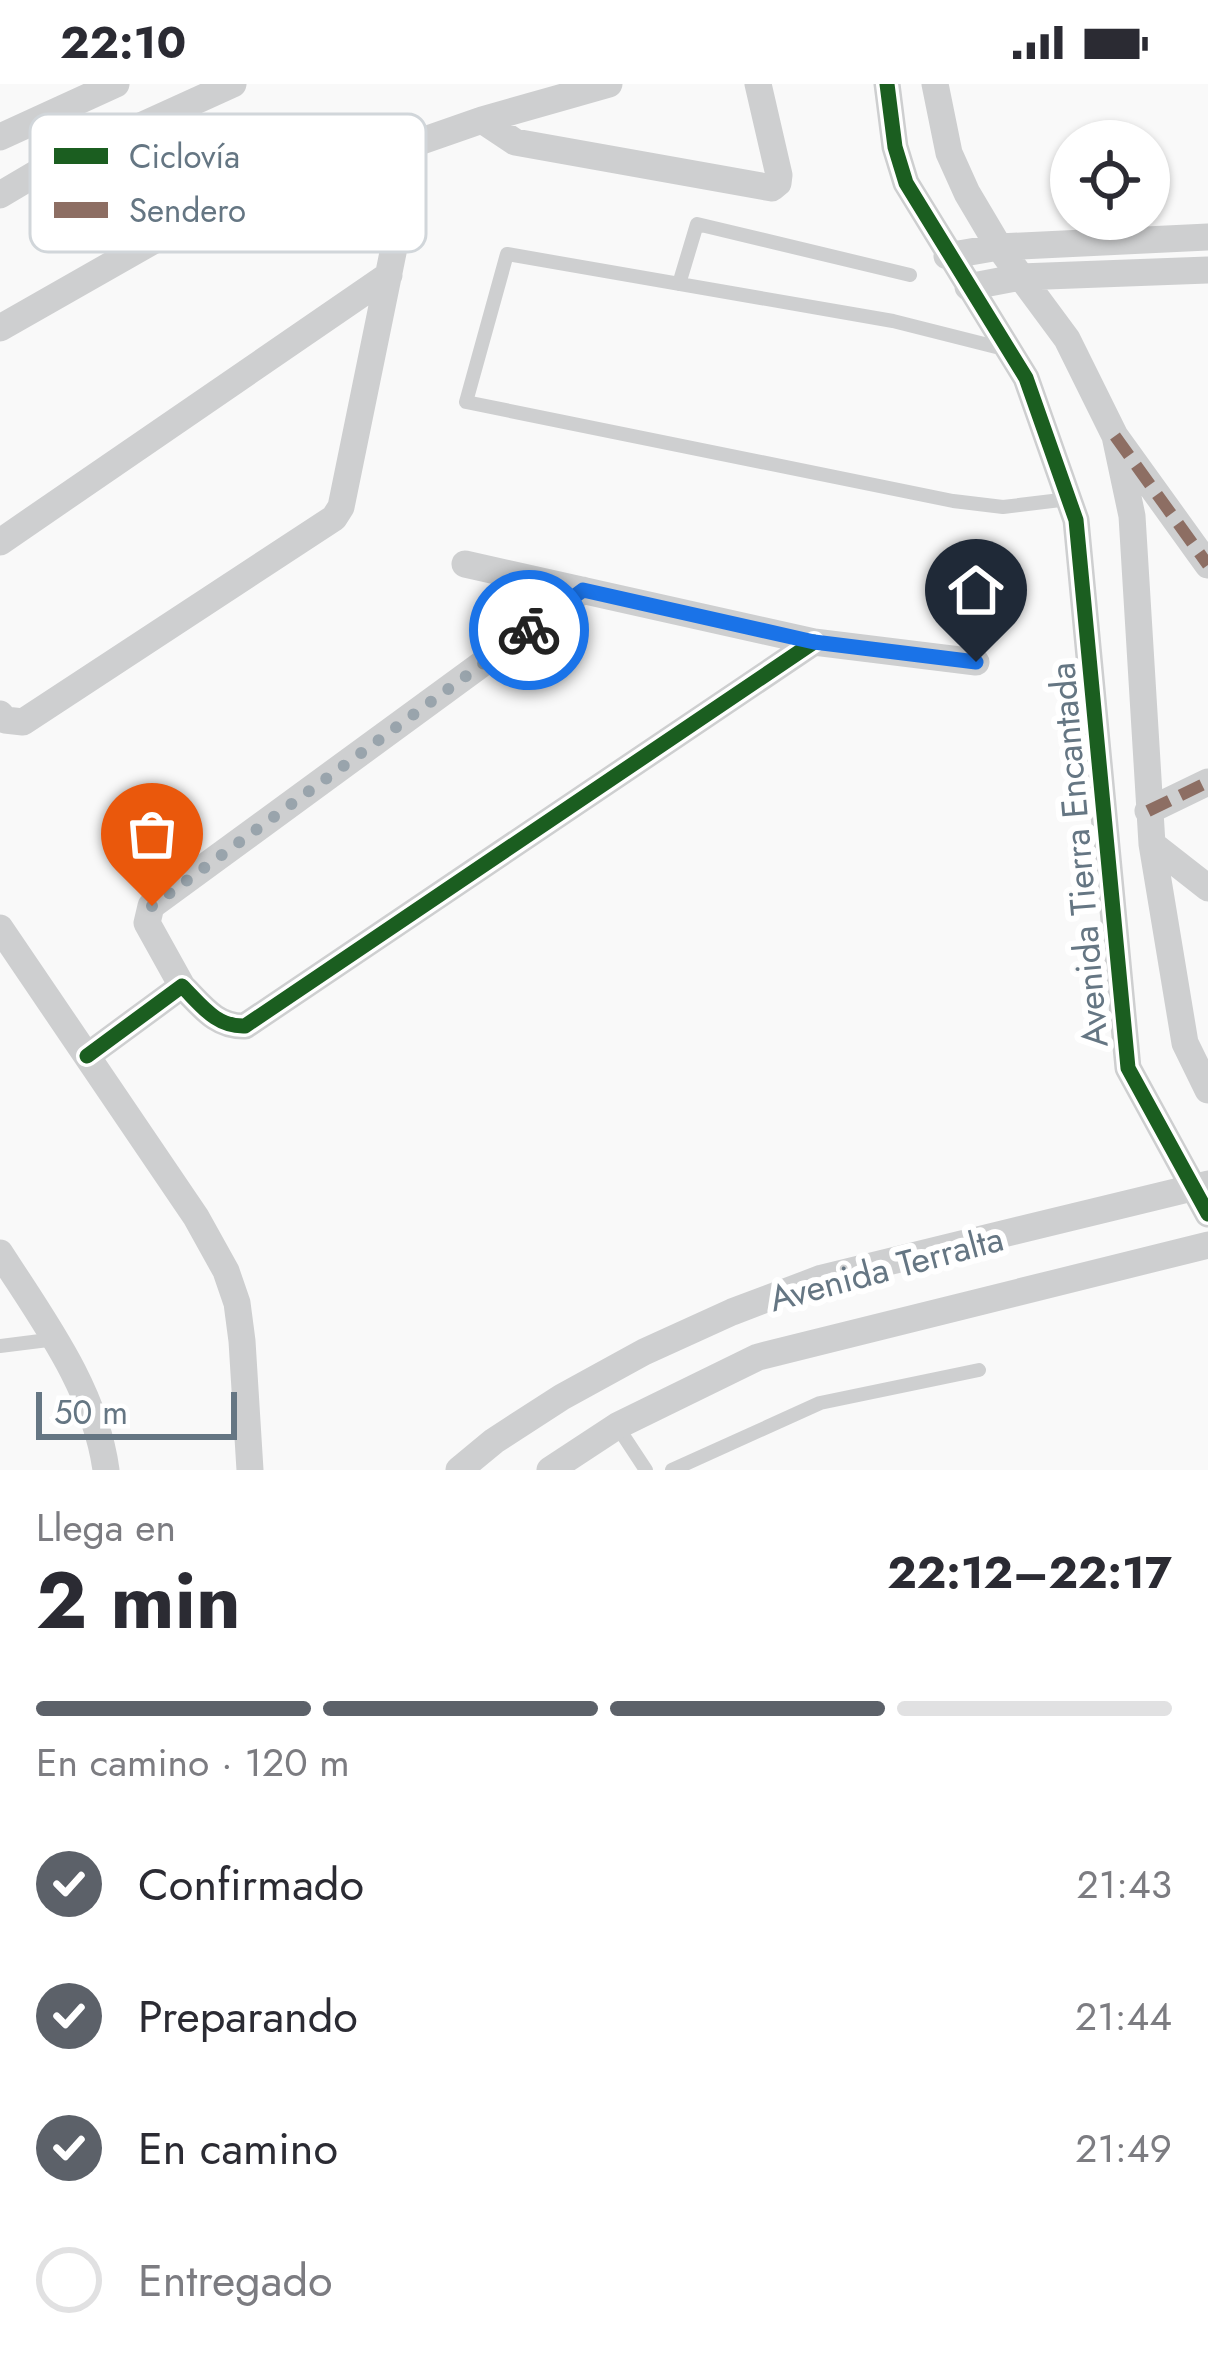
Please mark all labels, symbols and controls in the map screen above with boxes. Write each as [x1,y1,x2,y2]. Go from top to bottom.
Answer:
text: 22:10 [60,10,186,75]
legend [30,114,426,252]
map controls [1050,120,1170,240]
button: locate [1050,120,1170,240]
text: Ciclovía [129,133,240,180]
text: Sendero [129,187,246,234]
pin [925,539,1027,662]
icon: home [943,557,1009,623]
courier [469,570,589,690]
icon: bike [496,597,562,663]
street label: Avenida Tierra Encantada [1035,660,1121,1050]
pin [101,783,203,906]
icon: bag [119,801,185,867]
street label: Avenida Terralta [763,1212,1009,1324]
scale bar [36,1386,237,1439]
text: 50 m [54,1389,128,1436]
text: Llega en [36,1499,176,1556]
text: 22:12–22:17 [887,1540,1172,1605]
text: 2 min [36,1545,241,1657]
text: En camino · 120 m [36,1734,350,1791]
icon: check [36,1851,102,1917]
text: Confirmado [138,1852,364,1917]
text: 21:43 [1077,1856,1172,1913]
icon: check [36,1983,102,2049]
text: Preparando [138,1984,358,2049]
text: 21:44 [1075,1988,1172,2045]
icon: check [36,2115,102,2181]
text: En camino [138,2116,338,2181]
text: 21:49 [1075,2120,1172,2177]
text: Entregado [138,2248,333,2313]

